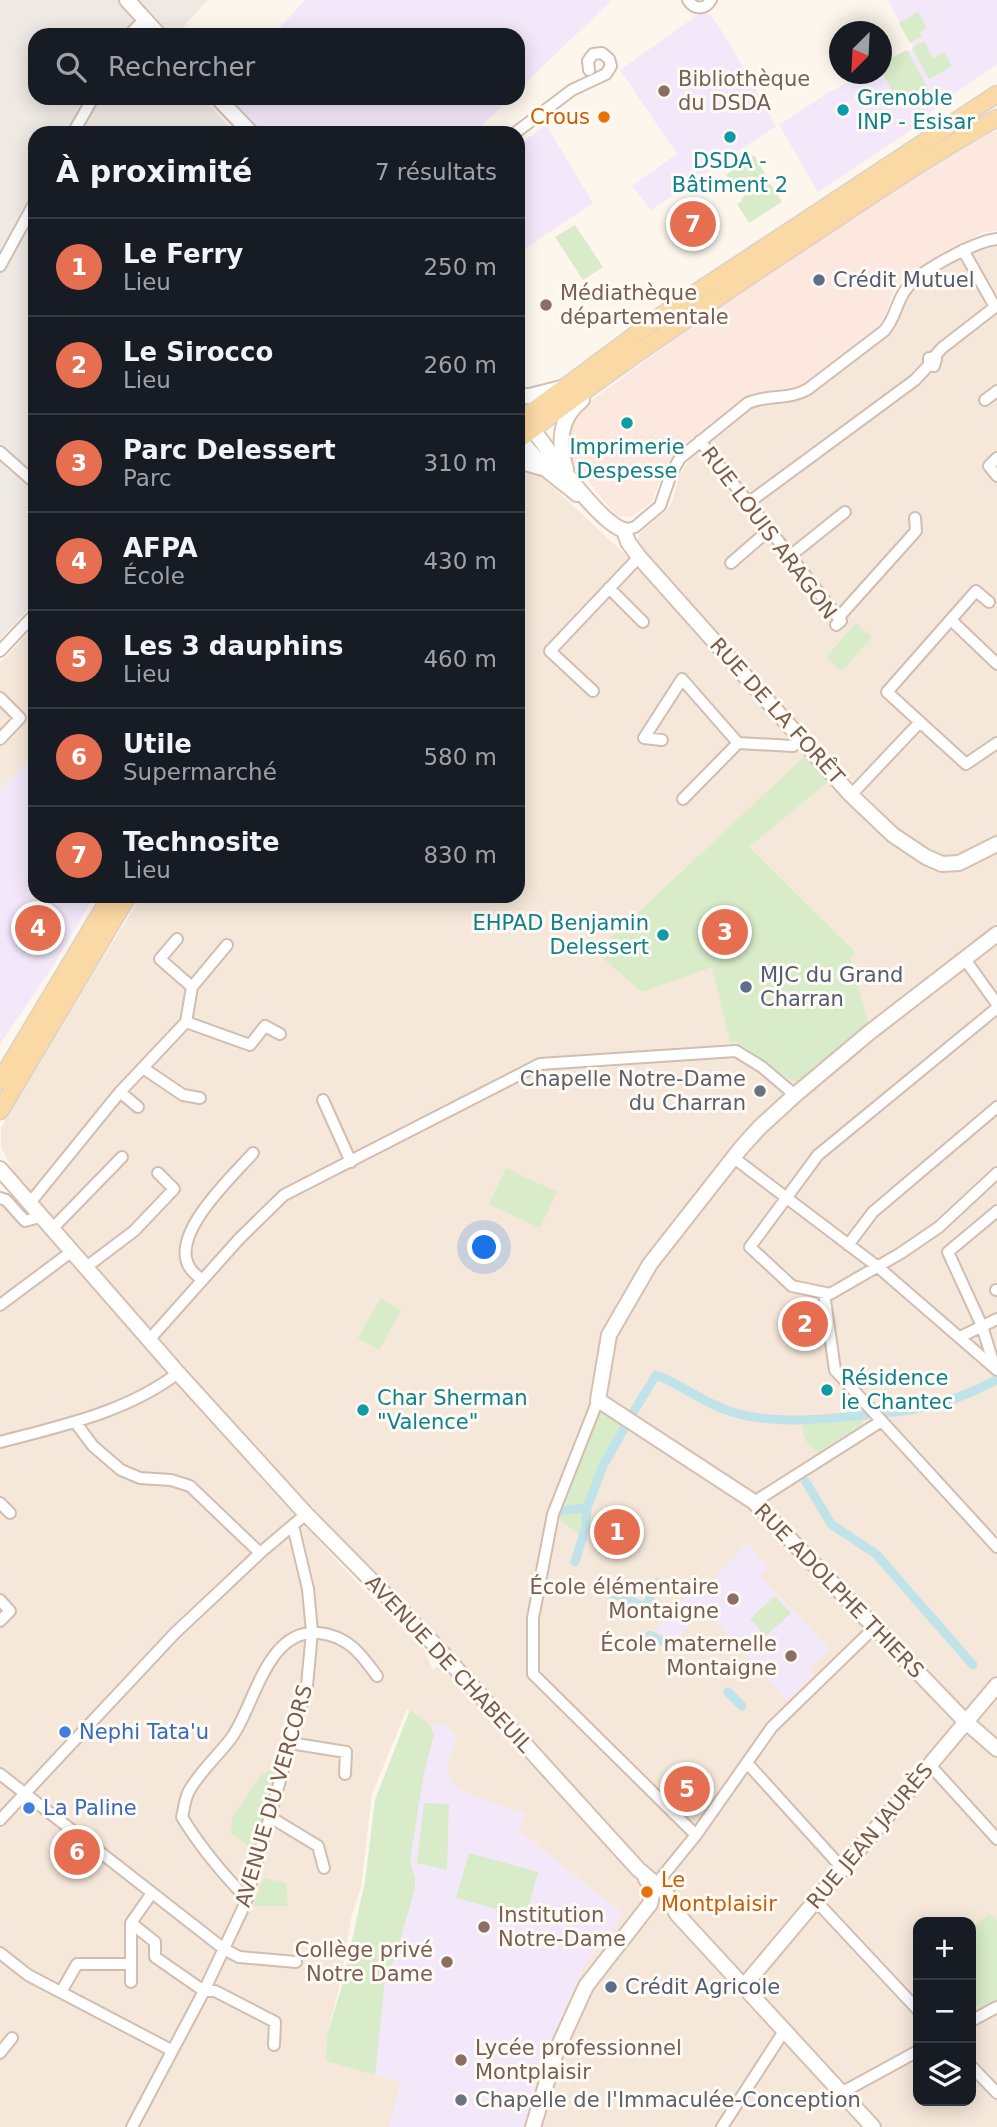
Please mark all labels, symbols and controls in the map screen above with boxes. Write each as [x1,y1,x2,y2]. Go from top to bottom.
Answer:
north arrow [829,21,892,84]
search box [28,28,525,105]
icon: search [52,48,90,86]
text: Rechercher [108,52,255,82]
place label: Bibliothèque du DSDA [678,67,810,115]
marker: Bibliothèque du DSDA [656,83,672,99]
place label: Grenoble INP - Esisar [857,86,975,134]
marker: Grenoble INP - Esisar [835,102,851,118]
place label: Crous [530,105,590,129]
marker: Crous [596,109,612,125]
marker: DSDA - Bâtiment 2 [722,129,738,145]
place label: DSDA - Bâtiment 2 [672,149,788,197]
text: À proximité [56,154,252,189]
text: 7 résultats [375,159,497,185]
pin: 7 [670,198,716,250]
text: Le Ferry [123,239,243,269]
text: 1 [71,254,87,280]
text: 250 m [423,254,497,280]
place label: Crédit Mutuel [833,268,975,292]
text: Lieu [123,269,171,295]
marker: Crédit Mutuel [811,272,827,288]
place label: Médiathèque départementale [560,281,729,329]
marker: Médiathèque départementale [538,297,554,313]
text: Le Sirocco [123,337,273,367]
text: 2 [71,352,87,378]
text: 260 m [423,352,497,378]
text: Lieu [123,367,171,393]
marker: Imprimerie Despesse [619,415,635,431]
text: Parc Delessert [123,435,336,465]
place label: Imprimerie Despesse [569,435,685,483]
street label: RUE LOUIS ARAGON [696,442,842,624]
text: 3 [71,450,87,476]
text: 310 m [423,450,497,476]
text: Parc [123,465,172,491]
text: AFPA [123,533,198,563]
text: 4 [71,548,87,574]
text: 430 m [423,548,497,574]
text: École [123,563,185,589]
text: Les 3 dauphins [123,631,344,661]
street label: RUE DE LA FORÊT [705,632,850,789]
text: 5 [71,646,87,672]
text: 460 m [423,646,497,672]
text: Lieu [123,661,171,687]
text: Utile [123,729,192,759]
text: 6 [71,744,87,770]
text: 580 m [423,744,497,770]
text: Supermarché [123,759,277,785]
text: Technosite [123,827,280,857]
text: 7 [71,842,87,868]
text: 830 m [423,842,497,868]
text: Lieu [123,857,171,883]
pin: 4 [15,902,61,954]
pin: 3 [702,906,748,958]
place label: EHPAD Benjamin Delessert [472,911,649,959]
marker: EHPAD Benjamin Delessert [655,927,671,943]
place label: MJC du Grand Charran [760,963,903,1011]
marker: MJC du Grand Charran [738,979,754,995]
place label: Chapelle Notre-Dame du Charran [520,1067,746,1115]
marker: Chapelle Notre-Dame du Charran [752,1083,768,1099]
your location [467,1230,501,1264]
pin: 2 [782,1298,828,1350]
place label: Résidence le Chantec [841,1366,953,1414]
marker: Résidence le Chantec [819,1382,835,1398]
place label: Char Sherman "Valence" [377,1386,528,1434]
marker: Char Sherman "Valence" [355,1402,371,1418]
street label: RUE ADOLPHE THIERS [749,1499,929,1683]
pin: 1 [594,1506,640,1558]
street label: AVENUE DE CHABEUIL [361,1570,538,1758]
place label: École élémentaire Montaigne [530,1574,719,1623]
marker: École élémentaire Montaigne [725,1591,741,1607]
place label: École maternelle Montaigne [600,1631,777,1680]
marker: École maternelle Montaigne [783,1648,799,1664]
street label: AVENUE DU VERCORS [231,1682,317,1910]
place label: Nephi Tata'u [79,1720,209,1744]
marker: Nephi Tata'u [57,1724,73,1740]
street label: RUE JEAN JAURÈS [801,1758,938,1914]
pin: 5 [664,1763,710,1815]
place label: La Paline [43,1796,137,1820]
marker: La Paline [21,1800,37,1816]
pin: 6 [54,1826,100,1878]
place label: Le Montplaisir [661,1868,777,1916]
marker: Le Montplaisir [639,1884,655,1900]
place label: Institution Notre-Dame [498,1903,626,1951]
map controls [913,1917,976,2106]
button: + [913,1917,976,1980]
marker: Institution Notre-Dame [476,1919,492,1935]
place label: Collège privé Notre Dame [295,1938,433,1986]
marker: Collège privé Notre Dame [439,1954,455,1970]
place label: Crédit Agricole [625,1975,780,1999]
marker: Crédit Agricole [603,1979,619,1995]
button: − [913,1980,976,2043]
place label: Lycée professionnel Montplaisir [475,2036,682,2084]
button: layers [913,2043,976,2106]
marker: Lycée professionnel Montplaisir [453,2052,469,2068]
place label: Chapelle de l'Immaculée-Conception [475,2088,861,2112]
marker: Chapelle de l'Immaculée-Conception [453,2092,469,2108]

